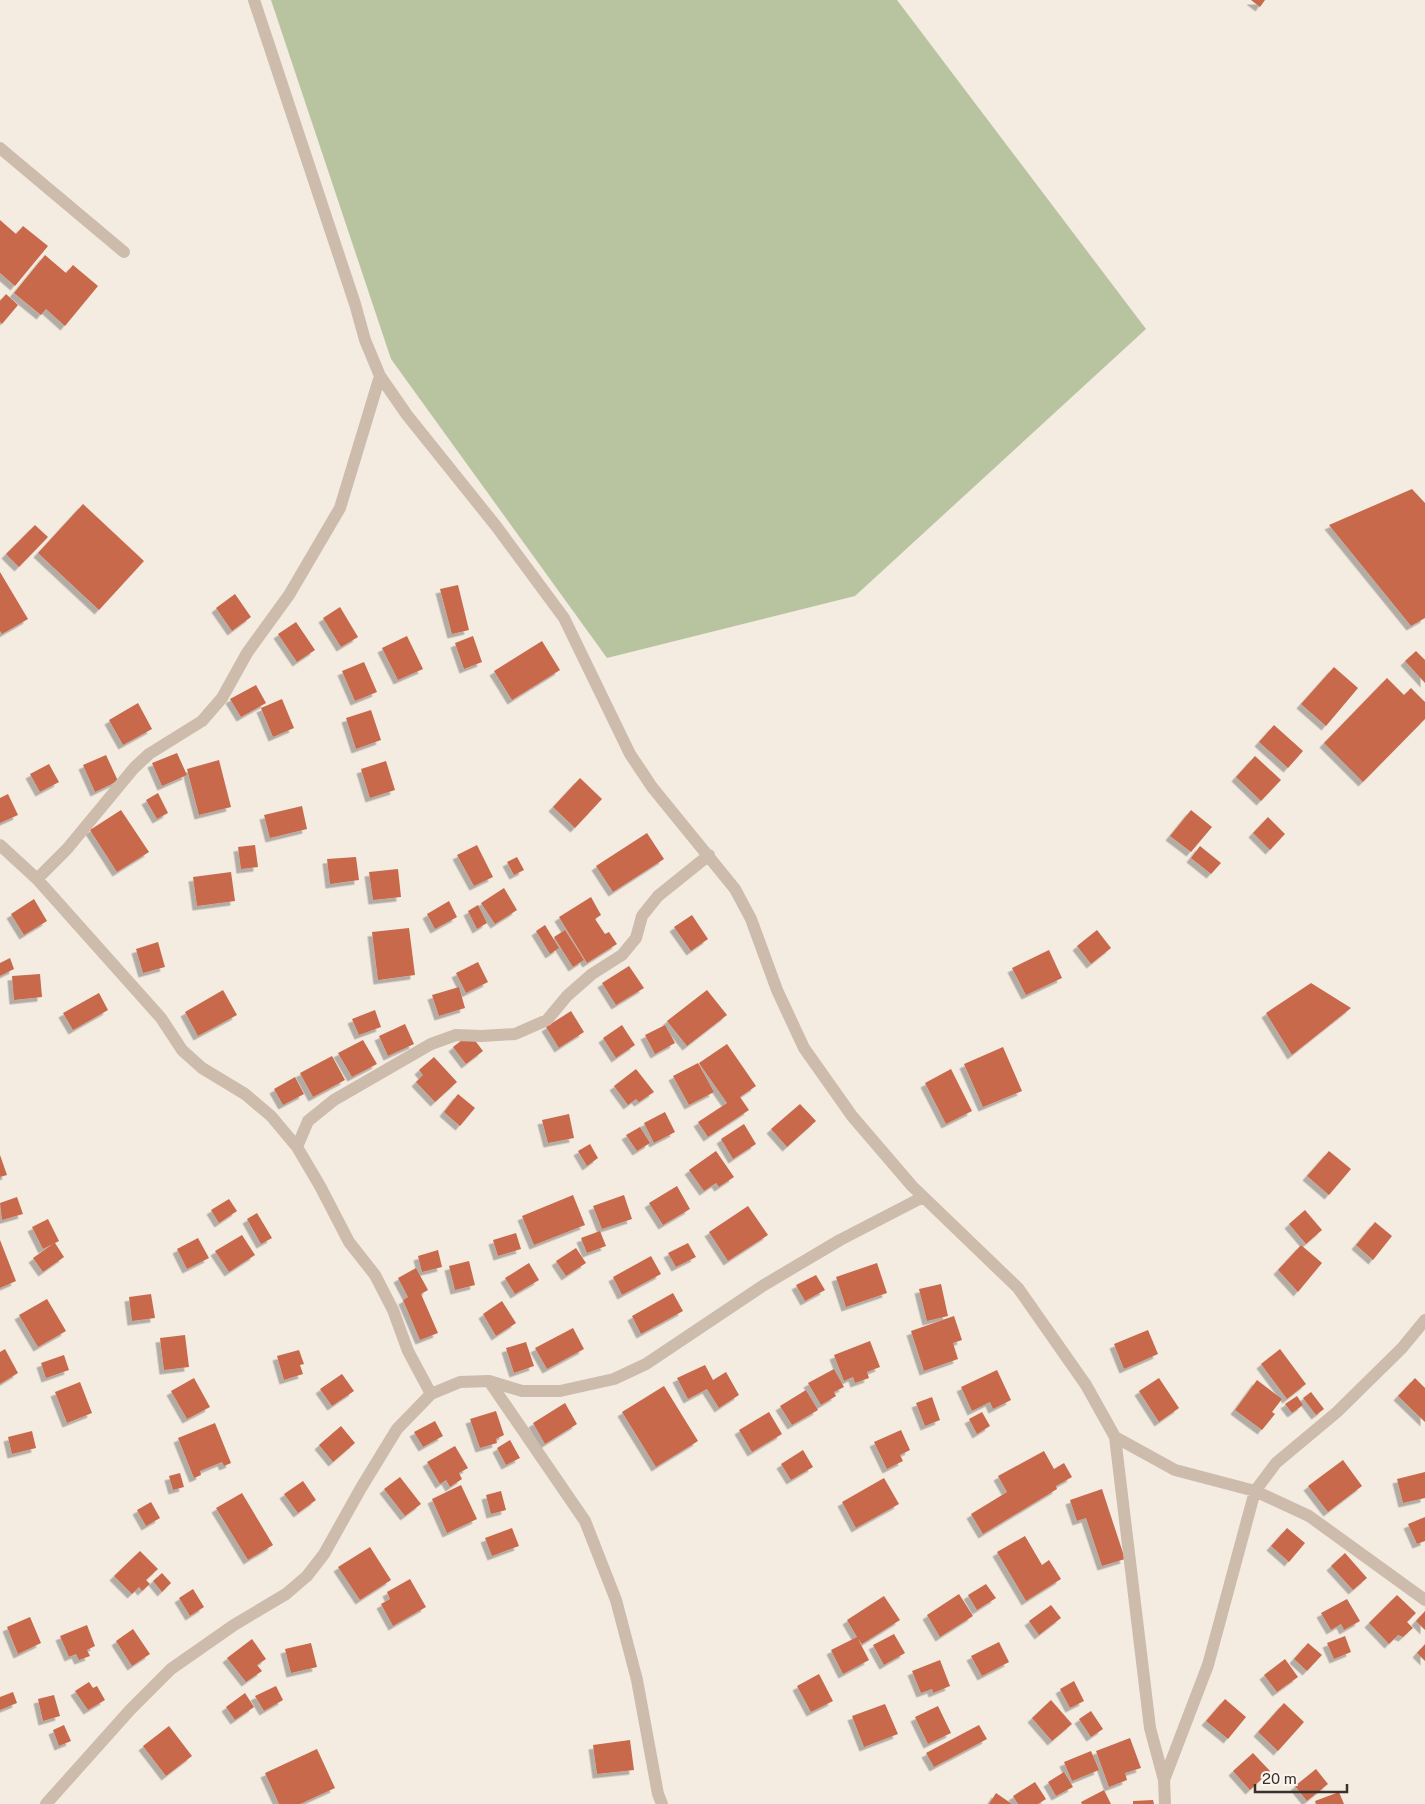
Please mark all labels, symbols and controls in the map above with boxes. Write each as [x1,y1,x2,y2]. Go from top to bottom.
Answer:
scale bar [1255,1762,1348,1794]
text: 20 m [1262,1770,1297,1787]

